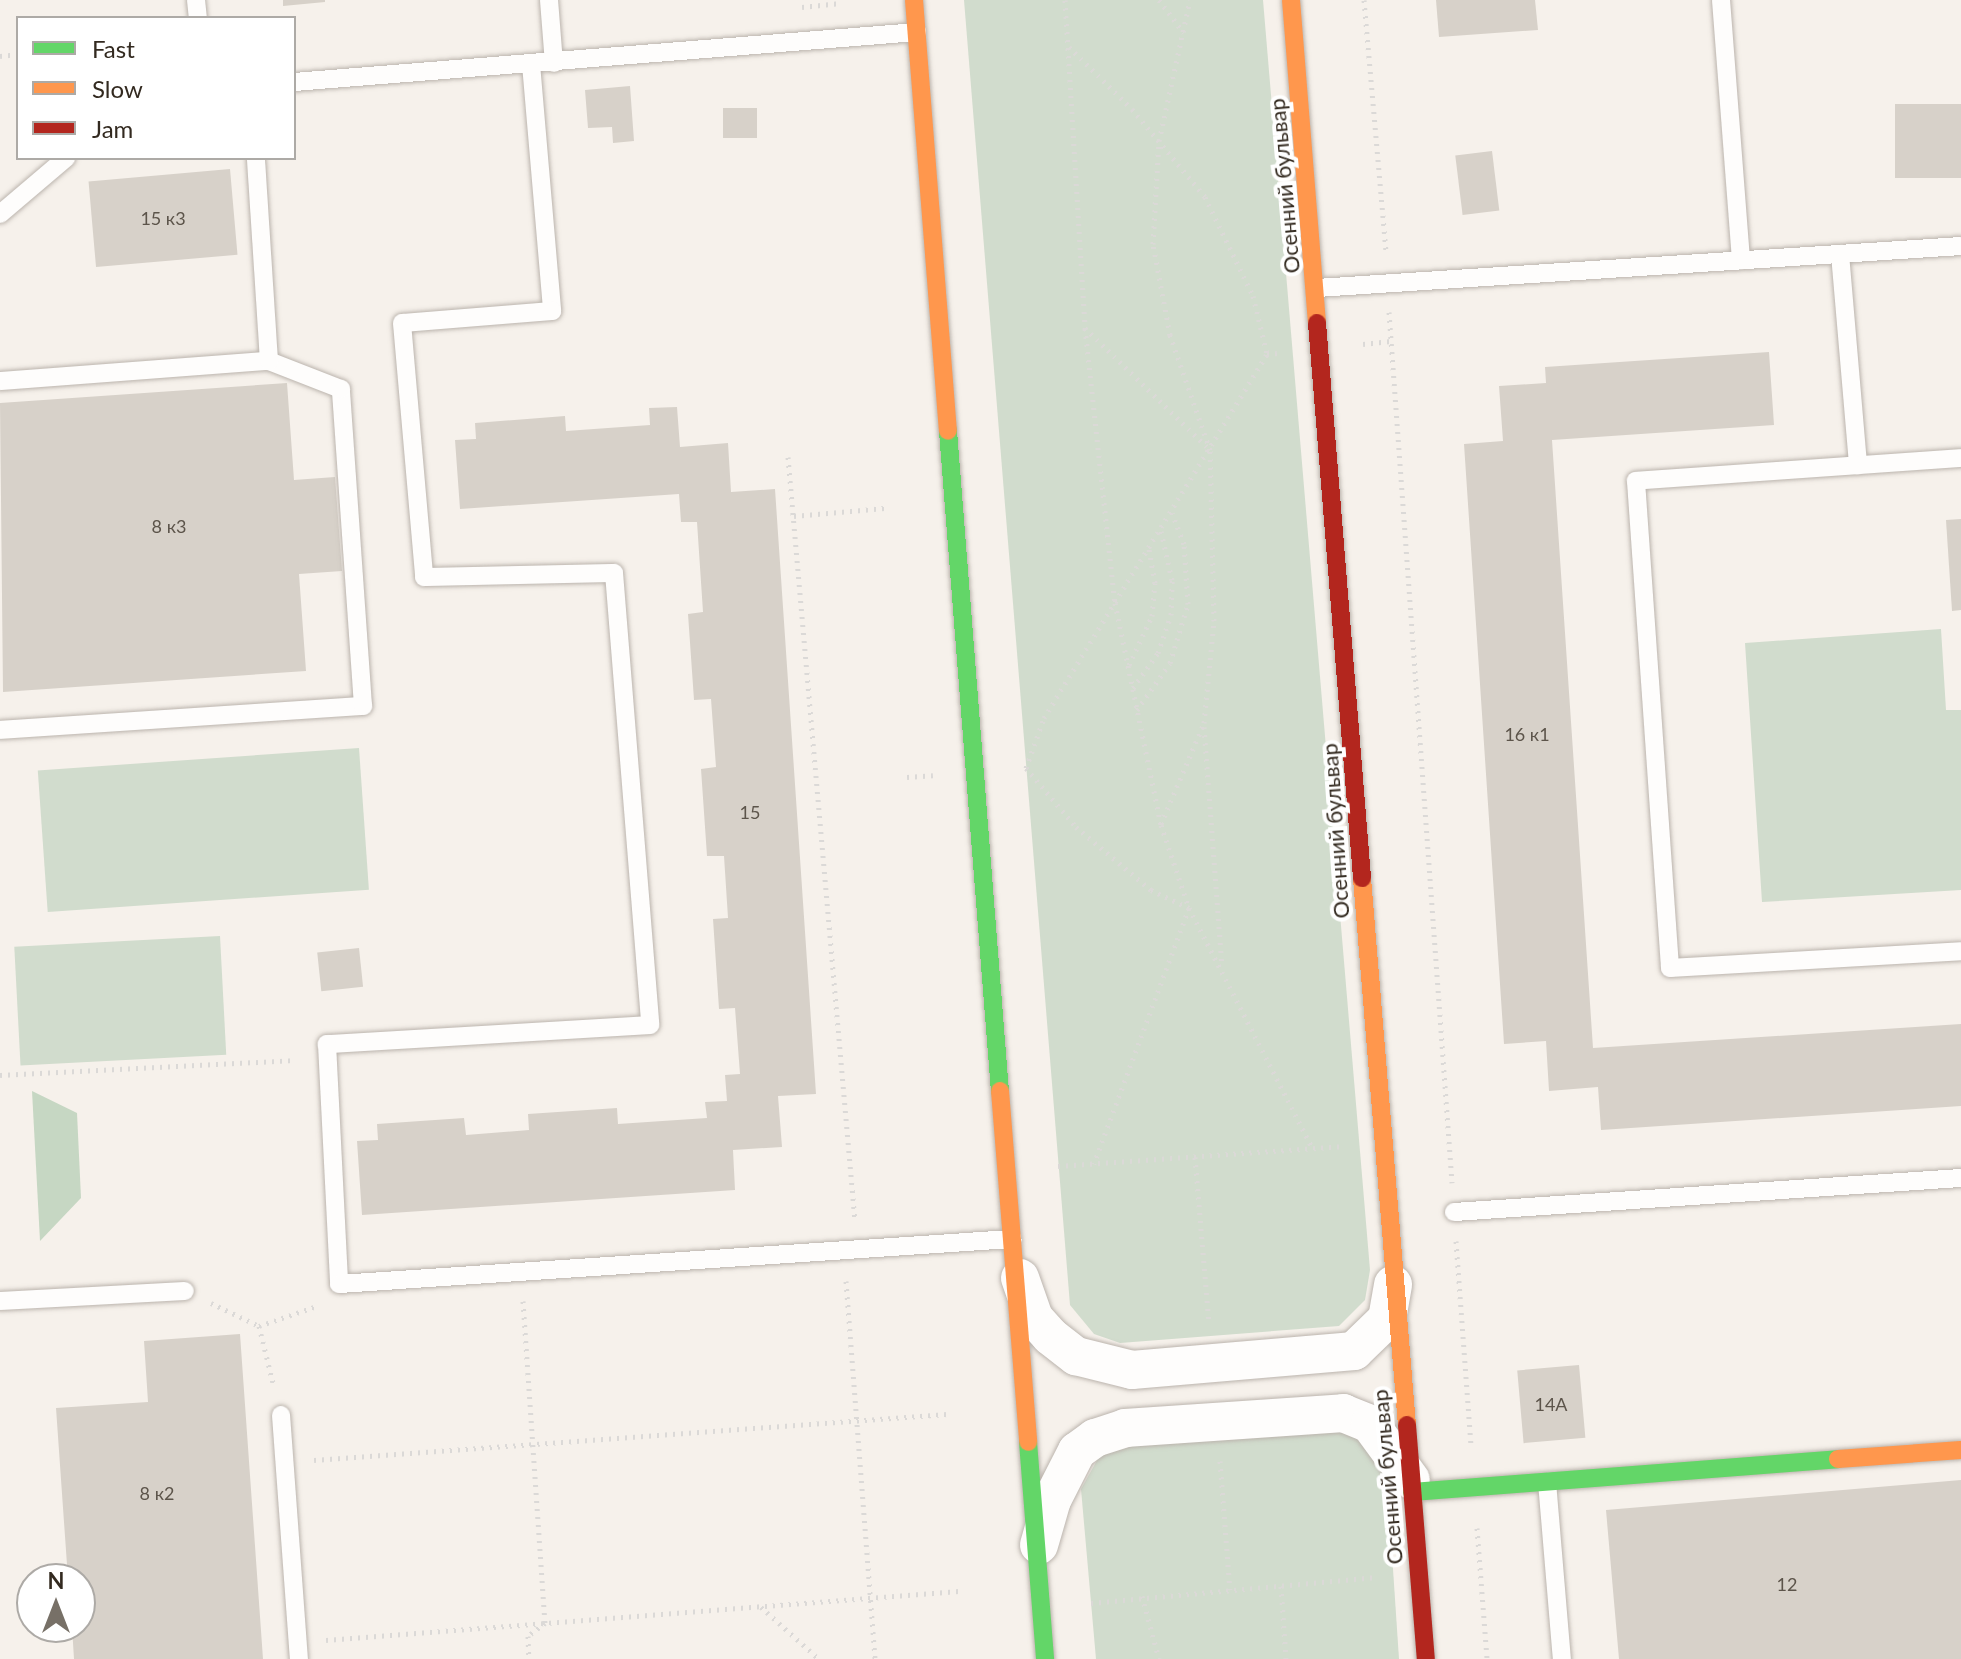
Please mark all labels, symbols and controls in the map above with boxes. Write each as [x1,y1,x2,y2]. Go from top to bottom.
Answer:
legend [16,16,296,160]
text: Fast [92,34,135,63]
text: Slow [92,74,143,103]
street label: Осенний бульвар [1263,97,1305,275]
text: Jam [92,114,133,143]
house number: 15 к3 [140,207,186,229]
house number: 8 к3 [152,515,186,537]
house number: 16 к1 [1504,723,1550,745]
street label: Осенний бульвар [1316,743,1354,919]
house number: 15 [740,801,760,823]
street label: Осенний бульвар [1366,1388,1408,1566]
house number: 14А [1534,1393,1568,1415]
house number: 8 к2 [140,1482,174,1504]
north arrow [16,1563,96,1643]
text: N [48,1567,64,1594]
house number: 12 [1777,1573,1797,1595]

